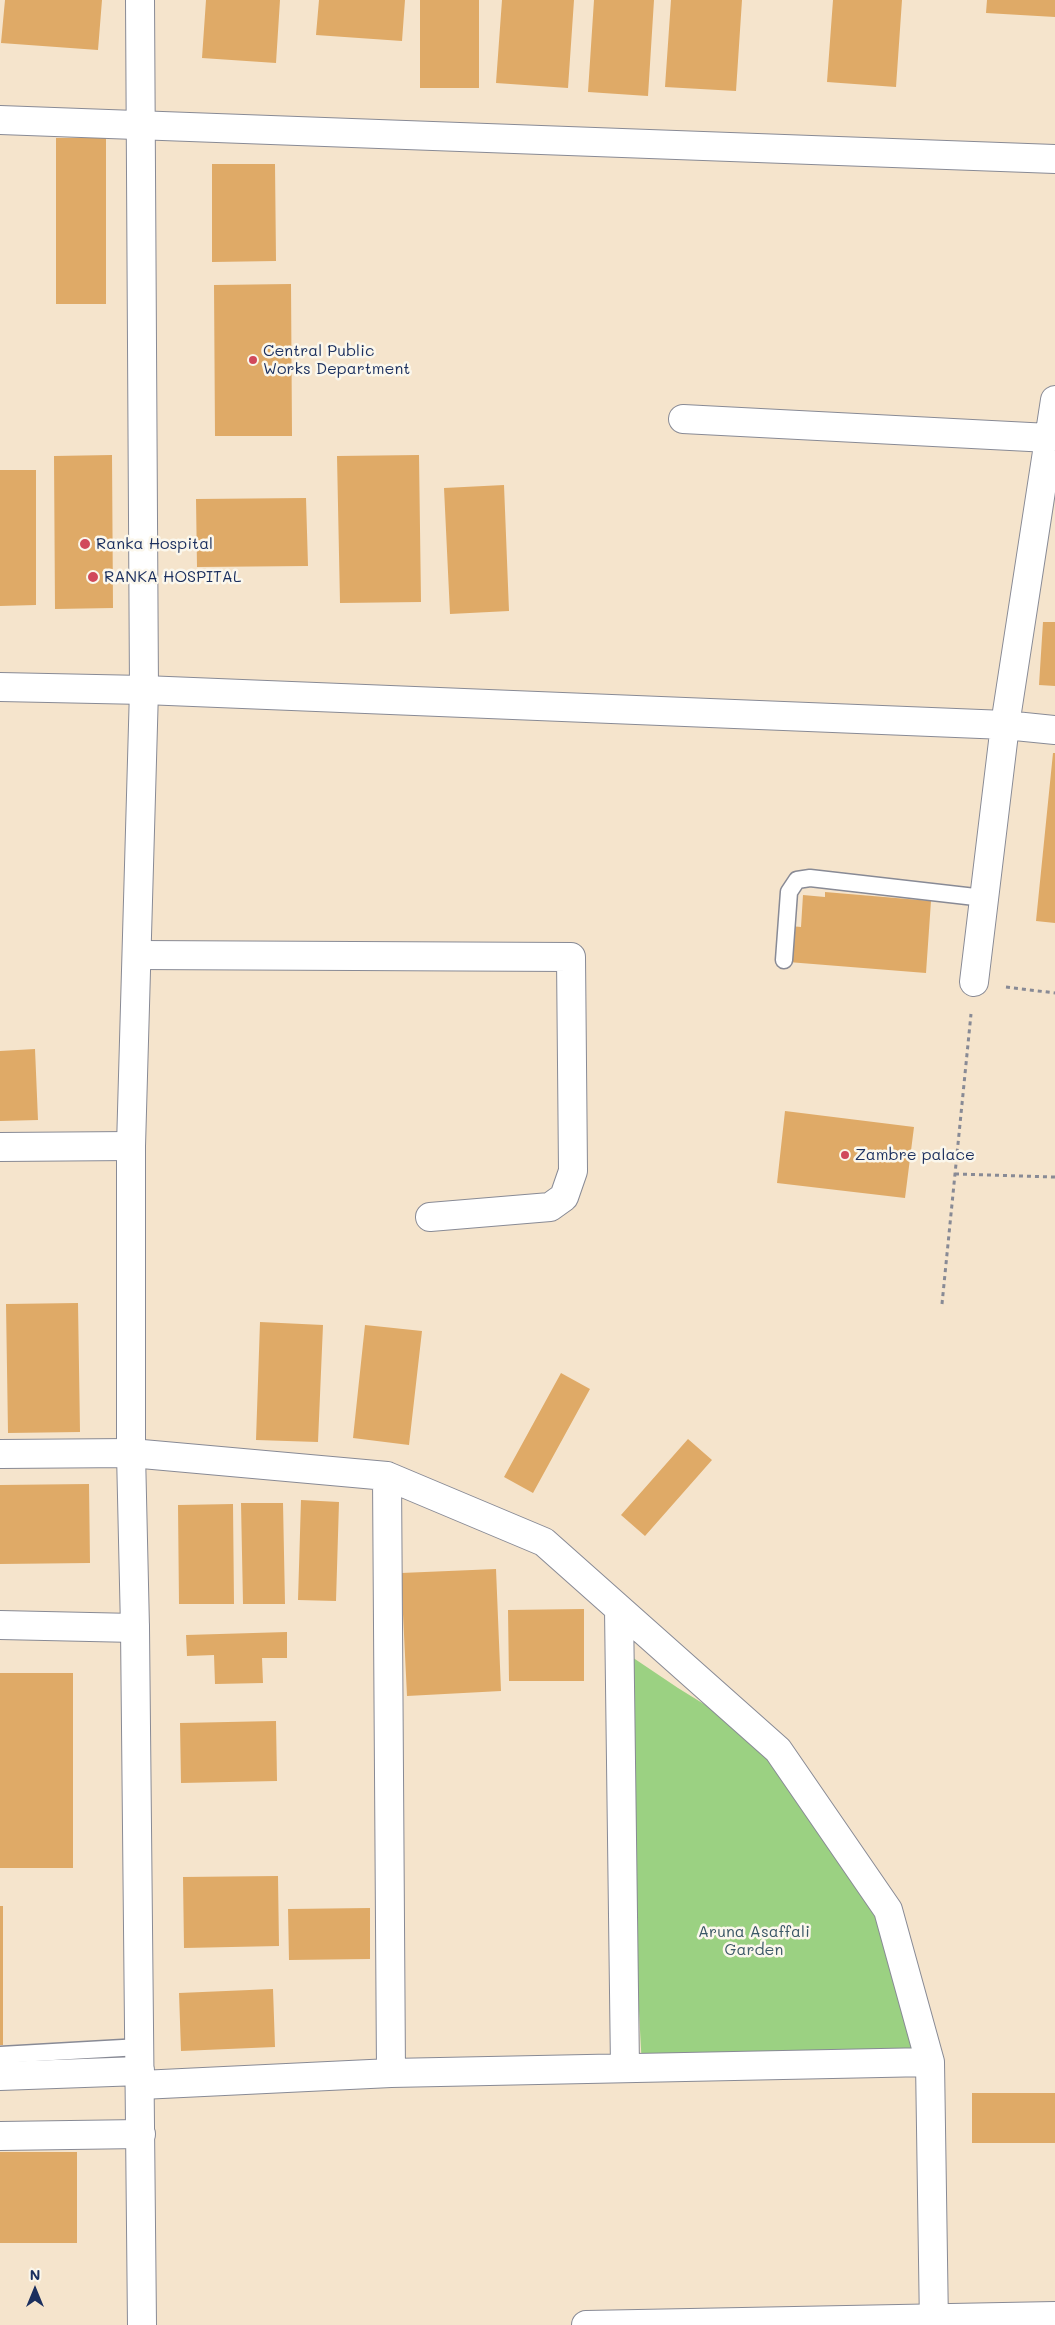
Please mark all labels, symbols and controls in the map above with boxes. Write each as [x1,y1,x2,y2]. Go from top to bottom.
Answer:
place label: Central Public Works Department [263,341,410,379]
marker: Central Public Works Department [247,354,259,366]
place label: Ranka Hospital [96,534,213,554]
marker: Ranka Hospital [78,537,92,551]
place label: RANKA HOSPITAL [104,567,241,587]
marker: RANKA HOSPITAL [86,570,100,584]
place label: Zambre palace [855,1145,975,1165]
marker: Zambre palace [839,1149,851,1161]
park label: Aruna Asaffali Garden [698,1922,810,1960]
north arrow [10,2265,60,2315]
text: N [30,2265,40,2284]

